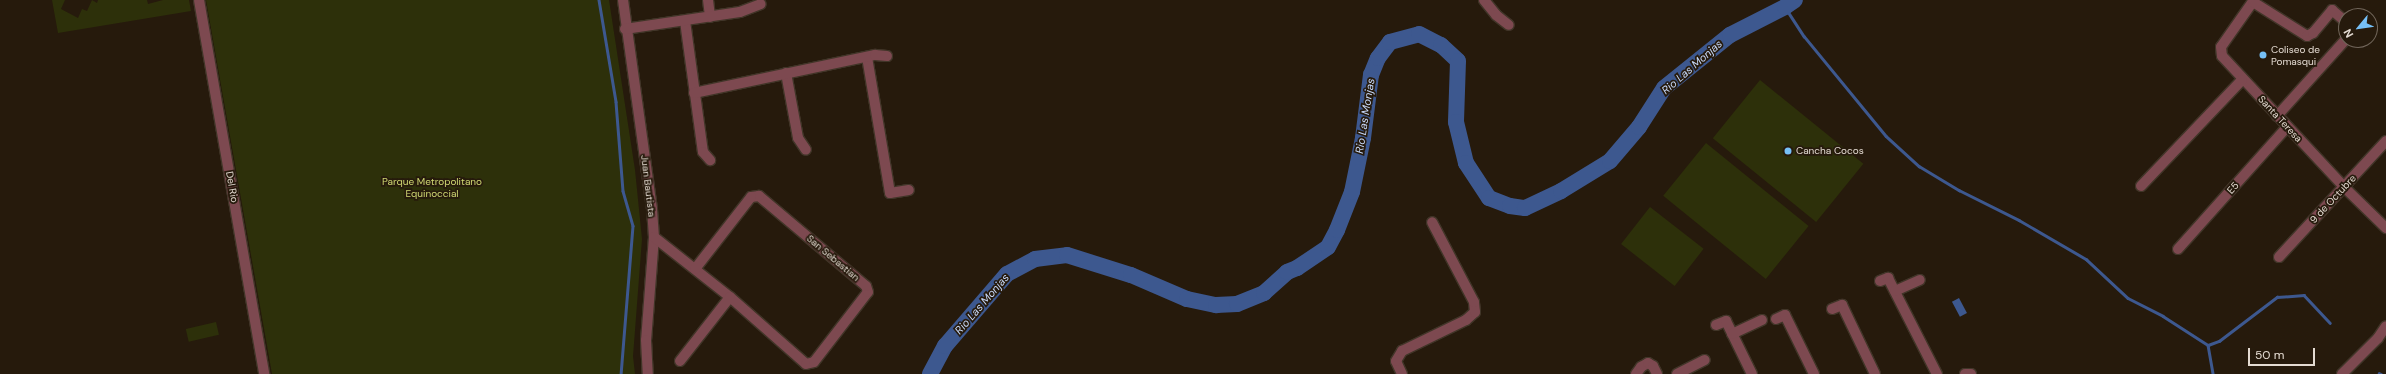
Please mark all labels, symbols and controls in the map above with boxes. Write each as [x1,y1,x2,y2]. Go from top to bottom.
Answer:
north arrow [2338,8,2378,48]
text: N [2340,26,2356,40]
water label: Rio Las Monjas [1659,37,1725,97]
place label: Coliseo de Pomasqui [2271,43,2320,66]
marker: Coliseo de Pomasqui [2258,50,2268,60]
water label: Rio Las Monjas [1353,77,1377,155]
street label: Santa Teresa [2255,93,2305,145]
place label: Cancha Cocos [1796,145,1864,157]
marker: Cancha Cocos [1783,146,1793,156]
street label: Juan Bautista [638,154,658,218]
street label: Del Rio [223,170,241,204]
street label: 9 de Octubre [2307,172,2359,226]
park label: Parque Metropolitano Equinoccial [382,175,482,198]
street label: E5 [2225,180,2241,196]
street label: San Sebastian [804,232,862,284]
water label: Rio Las Monjas [952,271,1012,337]
scale bar [2250,340,2317,366]
text: 50 m [2255,347,2284,363]

